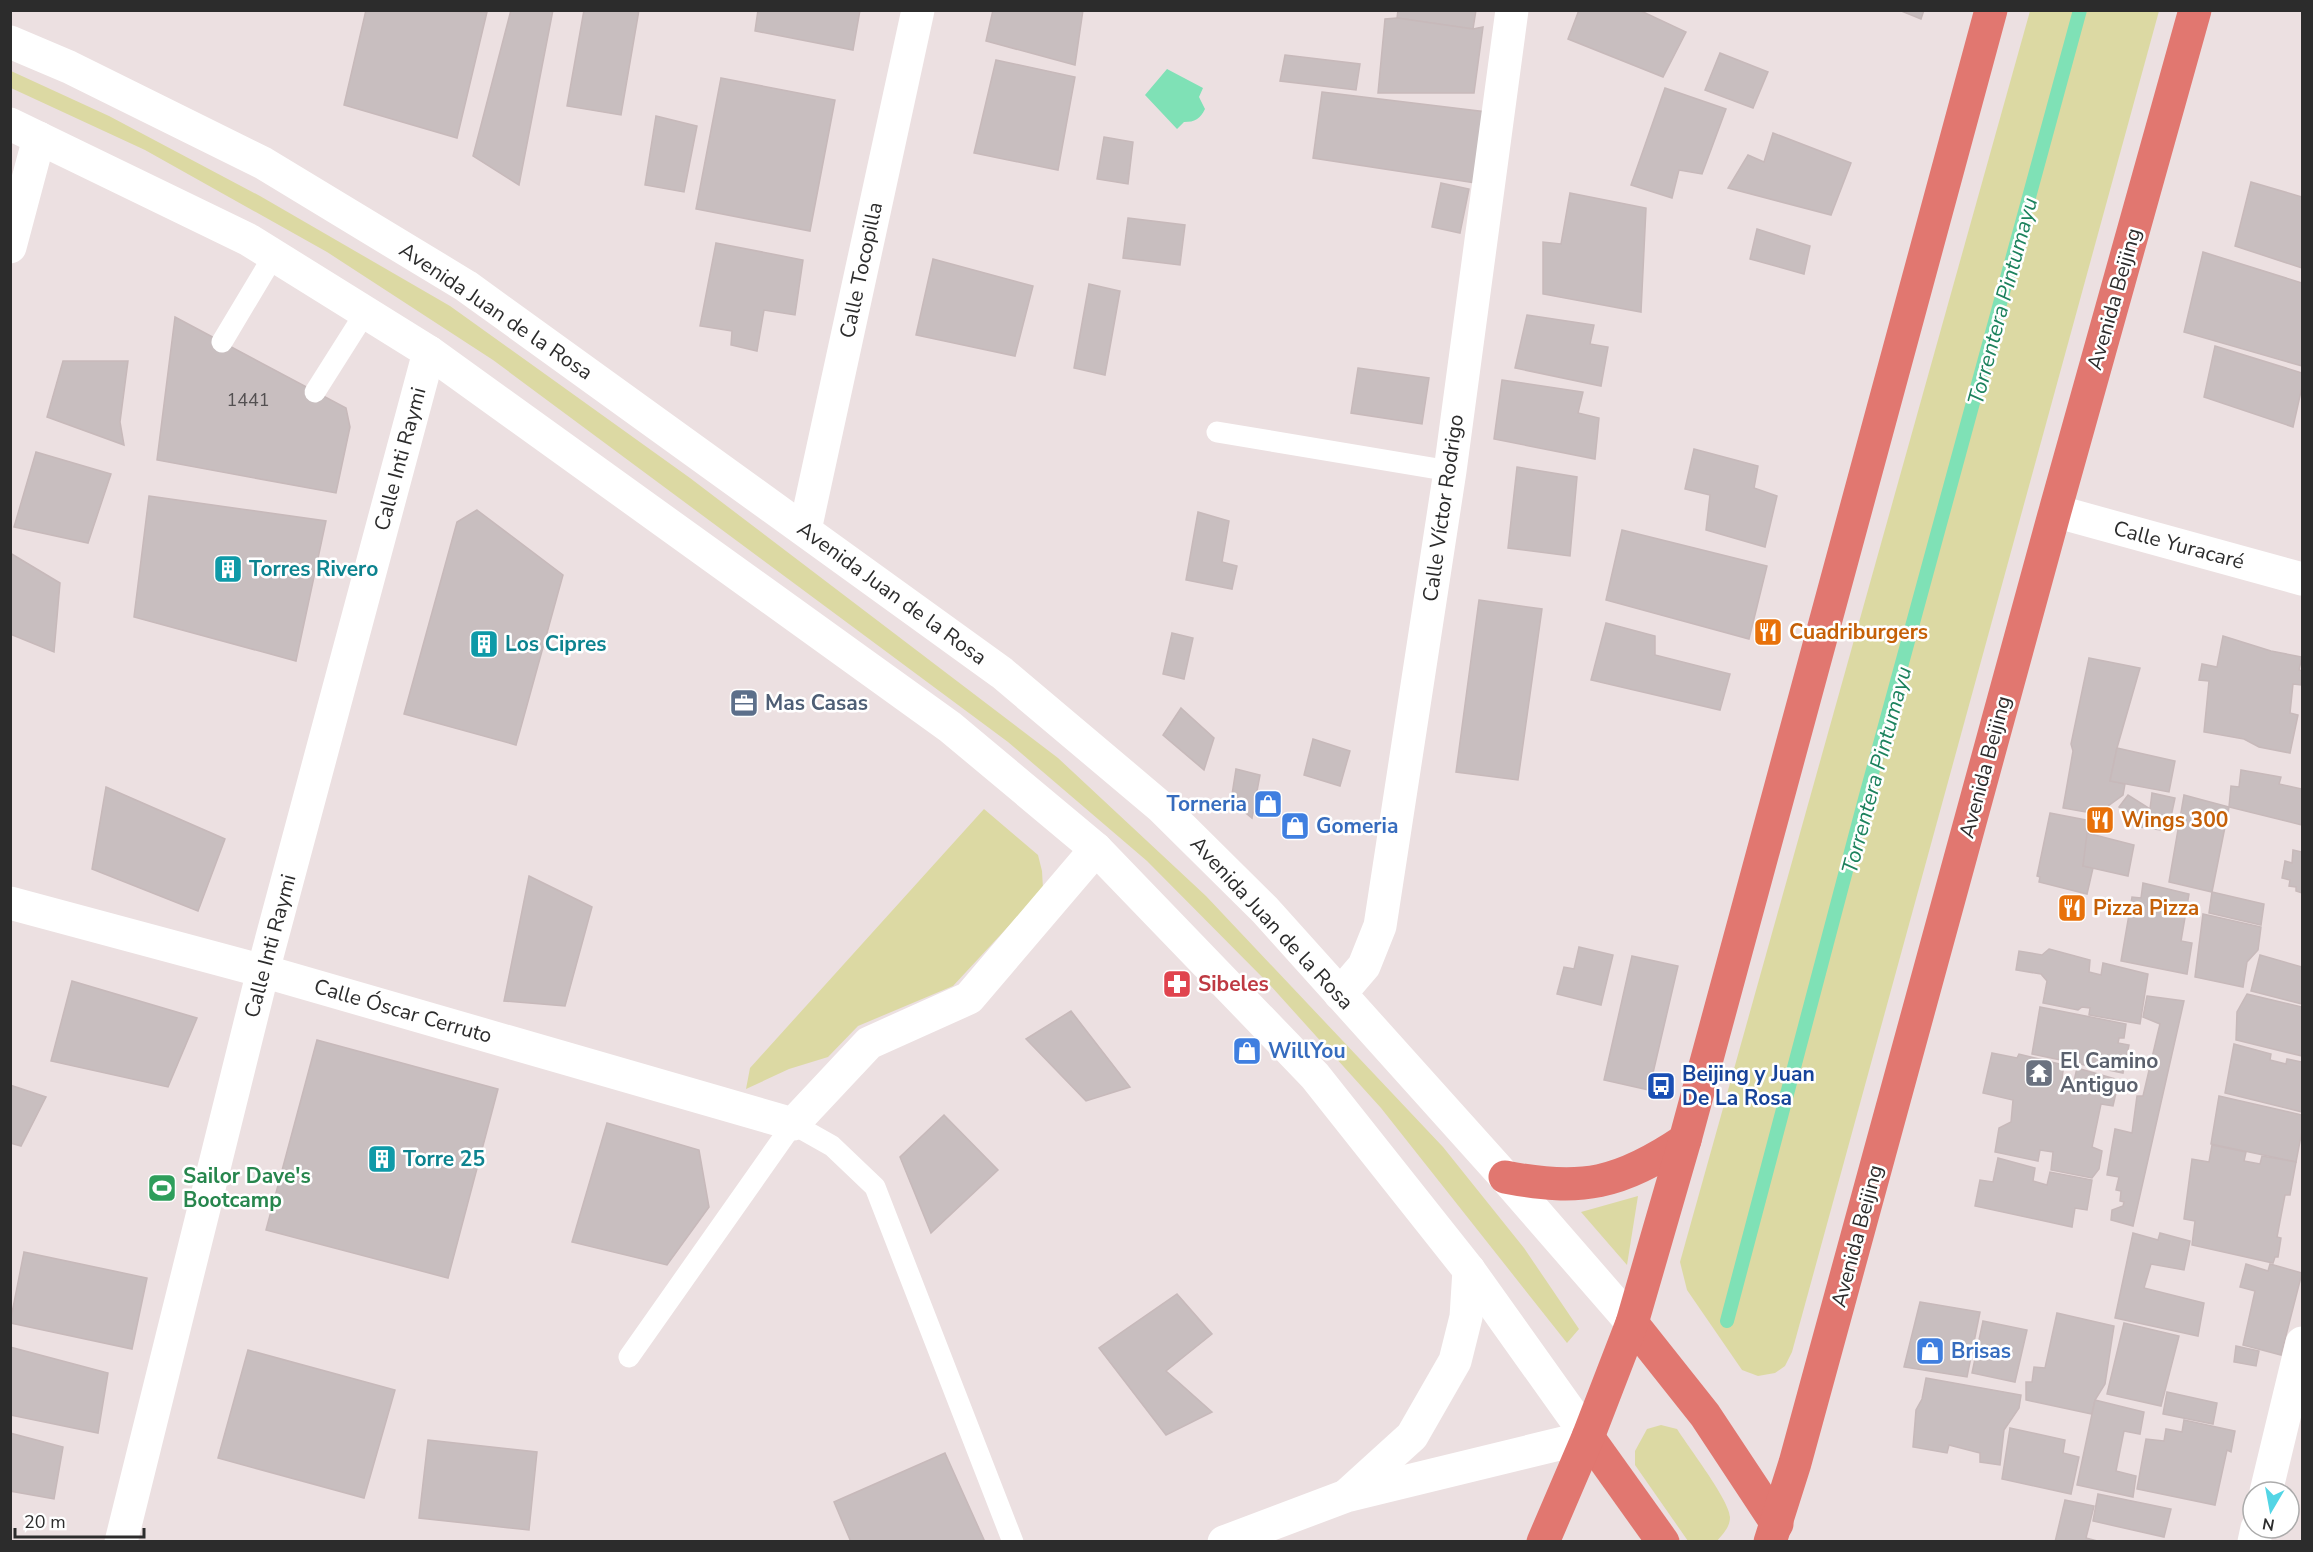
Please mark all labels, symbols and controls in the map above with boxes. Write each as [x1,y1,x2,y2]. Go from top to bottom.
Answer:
water label: Torrentera Pintumayu [1961,194,2045,408]
street label: Calle Tocopilla [833,199,889,341]
street label: Avenida Beijing [2080,225,2148,373]
street label: Avenida Juan de la Rosa [394,236,598,386]
street label: Calle Inti Raymi [367,384,433,534]
house number: 1441 [226,388,270,412]
street label: Calle Víctor Rodrigo [1416,413,1470,603]
street label: Calle Yuracaré [2110,514,2248,576]
street label: Avenida Juan de la Rosa [792,515,992,671]
building icon: Torres Rivero [212,553,244,585]
place label: Torres Rivero [249,555,378,583]
restaurant icon: Cuadriburgers [1752,616,1784,648]
place label: Cuadriburgers [1789,618,1928,646]
building icon: Los Cipres [468,628,500,660]
place label: Los Cipres [505,630,607,658]
water label: Torrentera Pintumayu [1835,663,1919,877]
office icon: Mas Casas [728,687,760,719]
place label: Mas Casas [765,689,868,717]
street label: Avenida Beijing [1953,693,2017,841]
shop icon: Torneria [1252,788,1284,820]
place label: Torneria [1167,790,1247,818]
restaurant icon: Wings 300 [2084,804,2116,836]
place label: Wings 300 [2121,806,2228,834]
shop icon: Gomeria [1279,810,1311,842]
place label: Gomeria [1316,812,1398,840]
street label: Avenida Juan de la Rosa [1184,830,1360,1016]
street label: Calle Inti Raymi [237,871,303,1021]
restaurant icon: Pizza Pizza [2056,892,2088,924]
place label: Pizza Pizza [2093,894,2199,922]
pharmacy icon: Sibeles [1161,968,1193,1000]
place label: Sibeles [1198,970,1269,998]
street label: Calle Óscar Cerruto [311,972,495,1050]
shop icon: WillYou [1231,1035,1263,1067]
place label: WillYou [1268,1037,1346,1065]
place label: El Camino Antiguo [2060,1047,2158,1099]
temple icon: El Camino Antiguo [2023,1057,2055,1089]
place label: Beijing y Juan De La Rosa [1682,1060,1815,1112]
bus stop icon: Beijing y Juan De La Rosa [1645,1070,1677,1102]
building icon: Torre 25 [366,1143,398,1175]
place label: Torre 25 [403,1145,485,1173]
place label: Sailor Dave's Bootcamp [183,1162,311,1214]
street label: Avenida Beijing [1825,1162,1889,1310]
sports icon: Sailor Dave's Bootcamp [146,1172,178,1204]
shop icon: Brisas [1914,1335,1946,1367]
place label: Brisas [1951,1337,2011,1365]
north arrow [2241,1480,2301,1540]
scale bar [15,1501,144,1539]
text: 20 m [24,1510,66,1534]
text: N [2261,1512,2276,1536]

